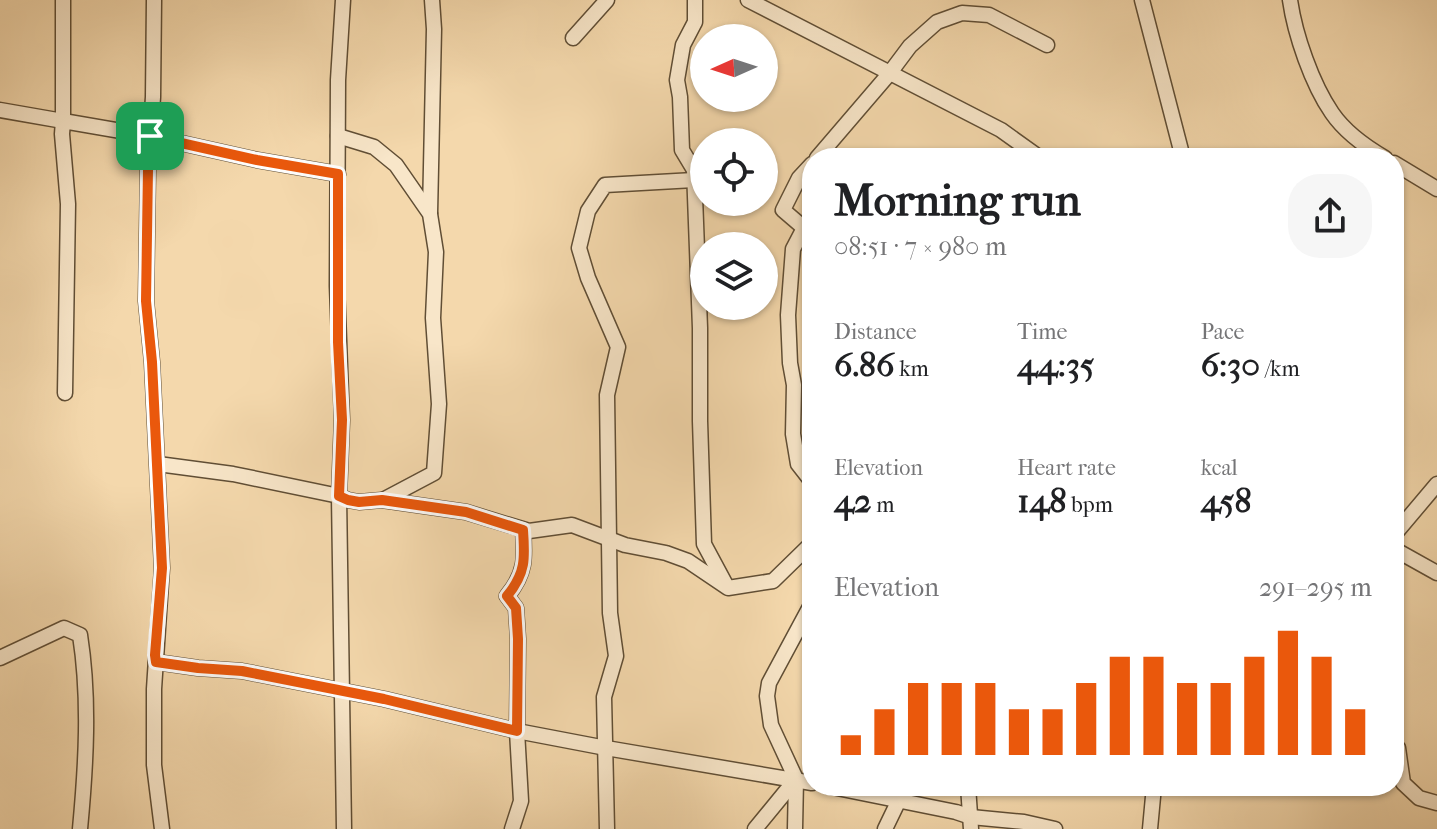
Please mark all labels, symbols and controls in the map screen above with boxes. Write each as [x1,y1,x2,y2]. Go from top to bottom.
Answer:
north arrow [690,24,778,112]
map controls [690,24,778,320]
pin [116,102,184,170]
icon: arrive [128,114,172,158]
button: locate [690,128,778,216]
button: share [1288,174,1372,258]
text: Morning run [834,175,1081,226]
text: 08:51 · 7 × 980 m [834,231,1007,262]
button: layers [690,232,778,320]
text: Distance [834,319,917,345]
text: Time [1017,319,1067,345]
text: Pace [1201,319,1244,345]
text: 6.86 [834,345,894,385]
text: 44:35 [1017,345,1095,385]
text: 6:30 [1201,345,1260,385]
text: km [894,356,929,382]
text: /km [1260,356,1300,382]
text: Elevation [834,455,923,481]
text: Heart rate [1017,455,1116,481]
text: kcal [1201,455,1238,481]
text: 42 [834,481,872,521]
text: 148 [1017,481,1067,521]
text: 458 [1201,481,1252,521]
text: m [872,492,895,518]
text: bpm [1067,492,1113,518]
text: Elevation [834,572,939,603]
text: 291–295 m [1259,572,1372,603]

